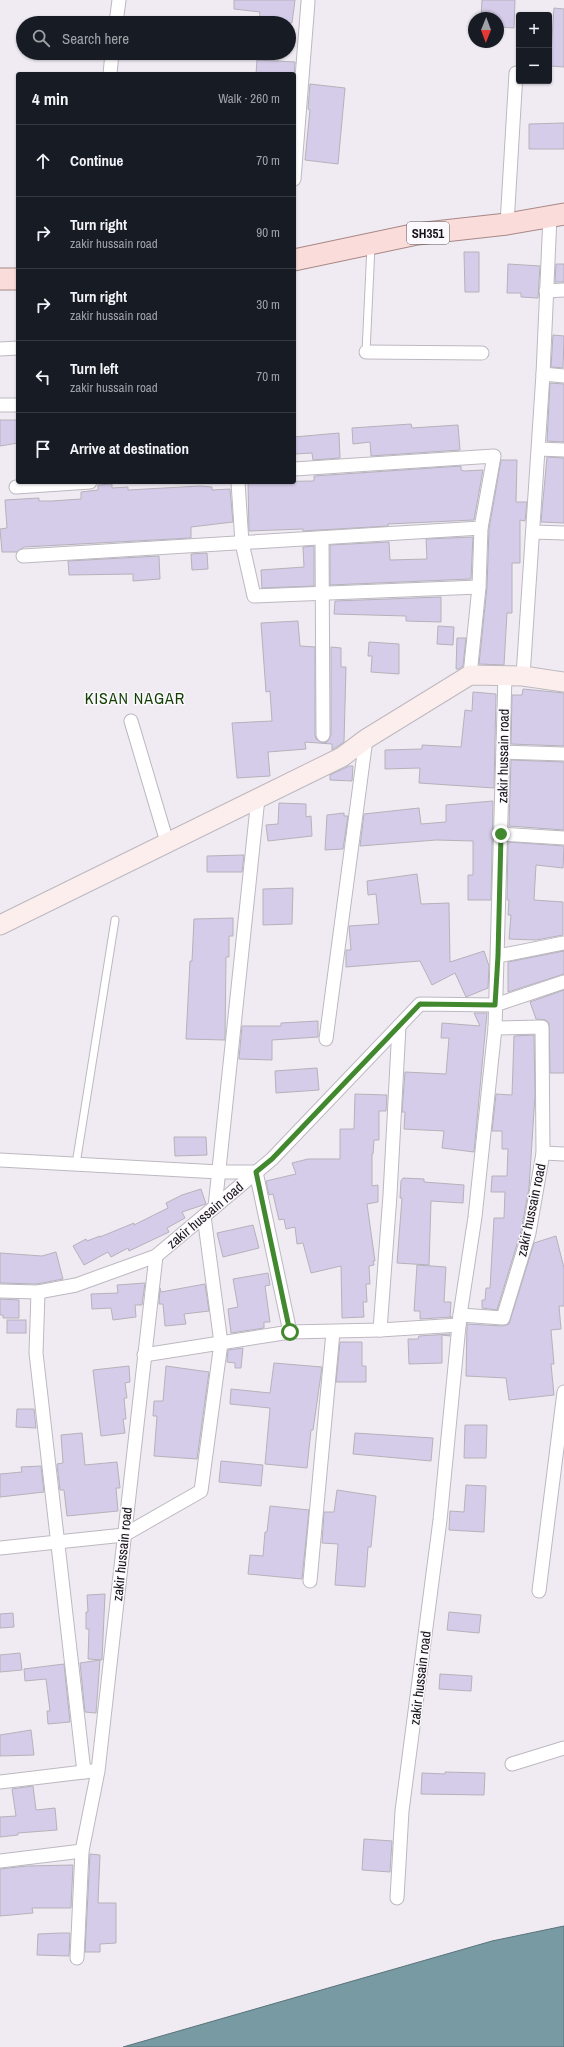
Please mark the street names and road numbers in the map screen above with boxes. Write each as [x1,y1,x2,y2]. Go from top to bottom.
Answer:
road number: SH351 [407,222,449,244]
street label: zakir hussain road [493,709,513,803]
street label: zakir hussain road [512,1162,550,1258]
street label: zakir hussain road [163,1178,247,1252]
street label: zakir hussain road [108,1506,136,1602]
street label: zakir hussain road [405,1630,435,1726]

